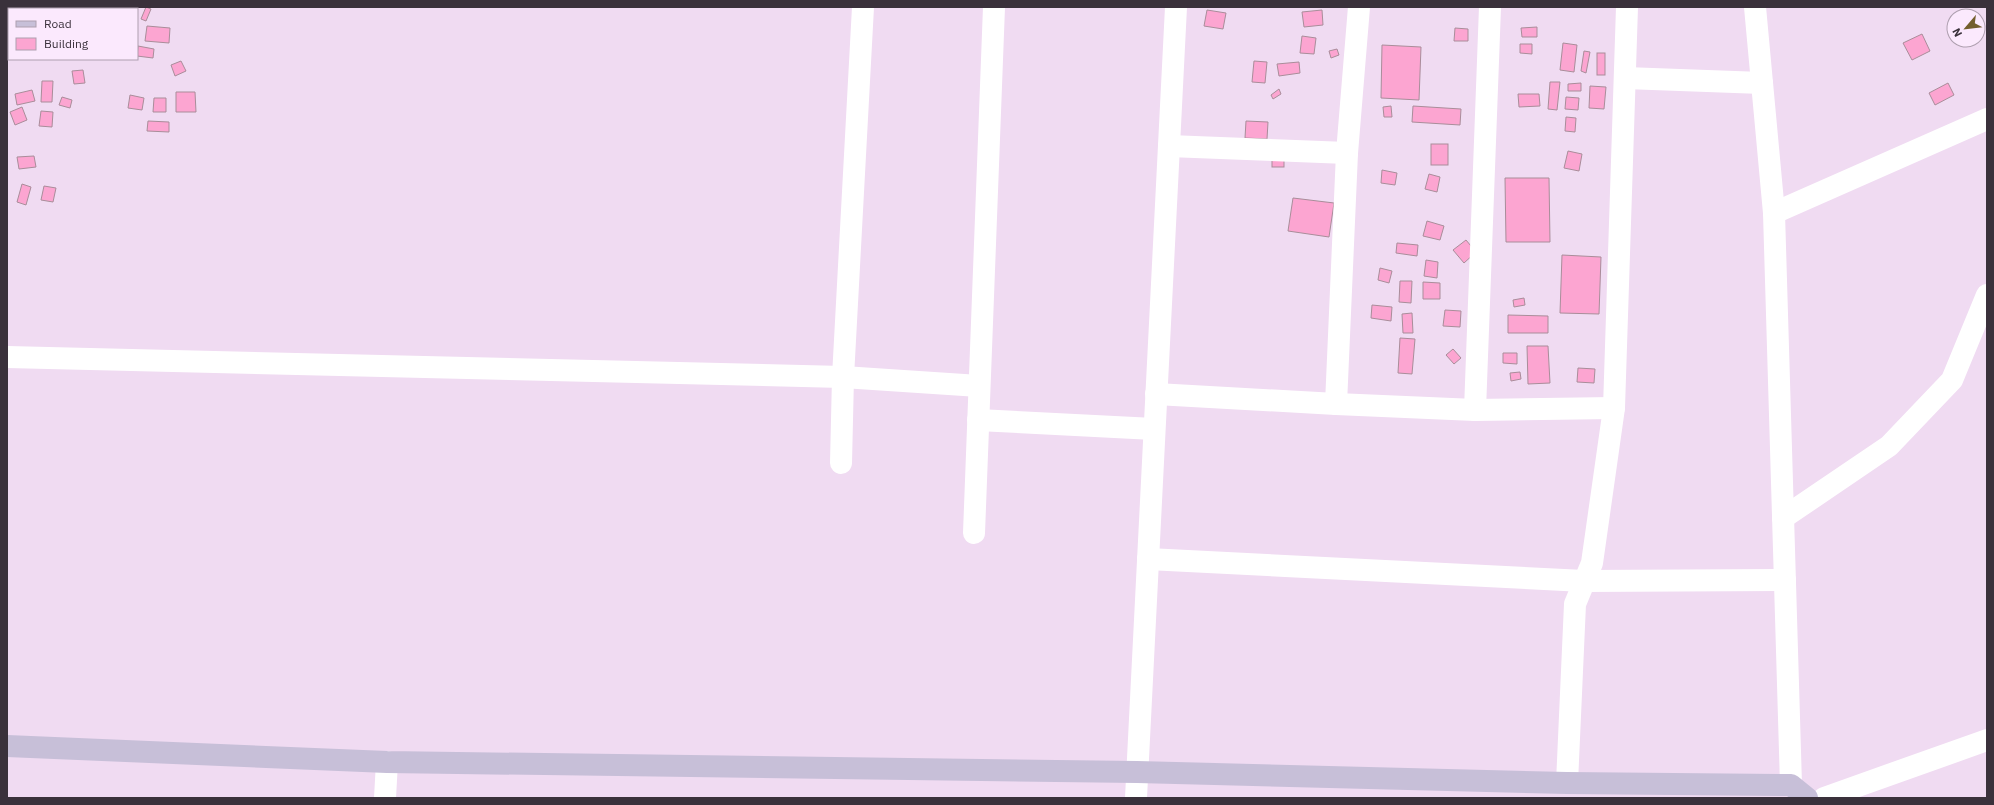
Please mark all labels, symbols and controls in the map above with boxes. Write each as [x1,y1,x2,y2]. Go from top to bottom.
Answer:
legend [8,8,138,60]
north arrow [1946,8,1986,48]
text: Road [44,16,72,31]
text: N [1949,26,1965,39]
text: Building [44,36,89,51]

